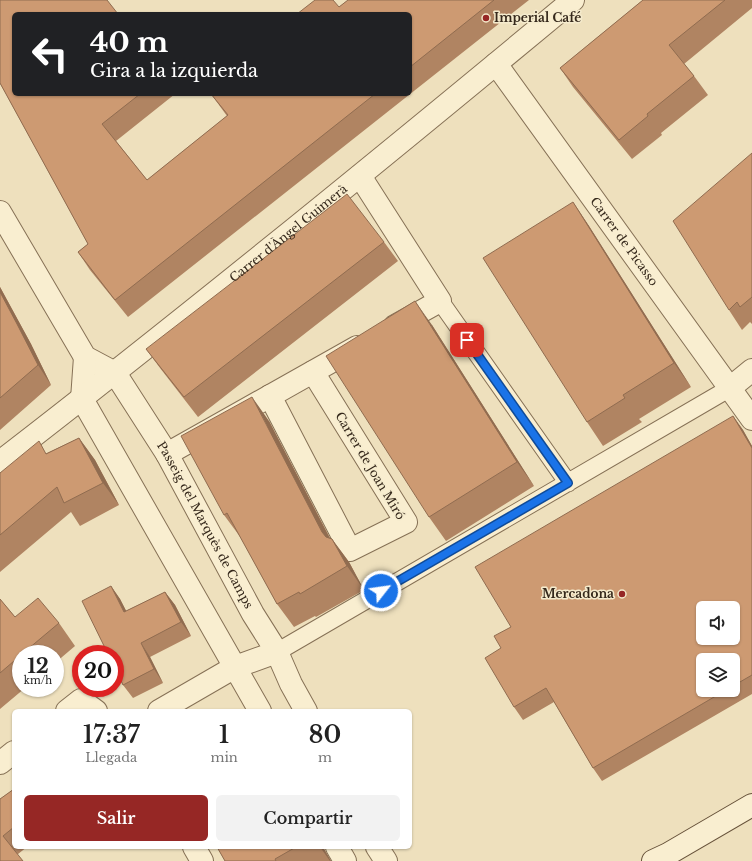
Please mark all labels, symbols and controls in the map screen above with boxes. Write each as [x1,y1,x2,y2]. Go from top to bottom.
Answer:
place label: Imperial Café [494,10,581,25]
marker: Imperial Café [481,13,491,23]
text: 40 m [90,25,168,60]
icon: left [24,28,76,80]
text: Gira a la izquierda [90,60,258,82]
street label: Carrer d'Àngel Guimerà [226,181,350,285]
street label: Carrer de Picasso [587,194,662,289]
pin [450,323,484,357]
icon: arrive [456,329,478,351]
street label: Carrer de Joan Miró [332,409,409,522]
street label: Passeig del Marquès de Camps [154,439,257,611]
position arrow [360,570,402,612]
place label: Mercadona [542,586,614,601]
marker: Mercadona [617,589,627,599]
map controls [696,601,740,697]
button: sound [696,601,740,645]
speed limit sign: 20 [72,645,124,697]
button: layers [696,653,740,697]
text: 12 [27,654,49,678]
text: km/h [24,674,52,687]
text: 17:37 [83,720,140,749]
text: 1 [219,720,229,749]
text: 80 [308,720,341,749]
text: Llegada [85,749,137,766]
text: min [210,749,238,766]
text: m [318,749,332,766]
button: Salir [24,795,208,841]
button: Compartir [216,795,400,841]

